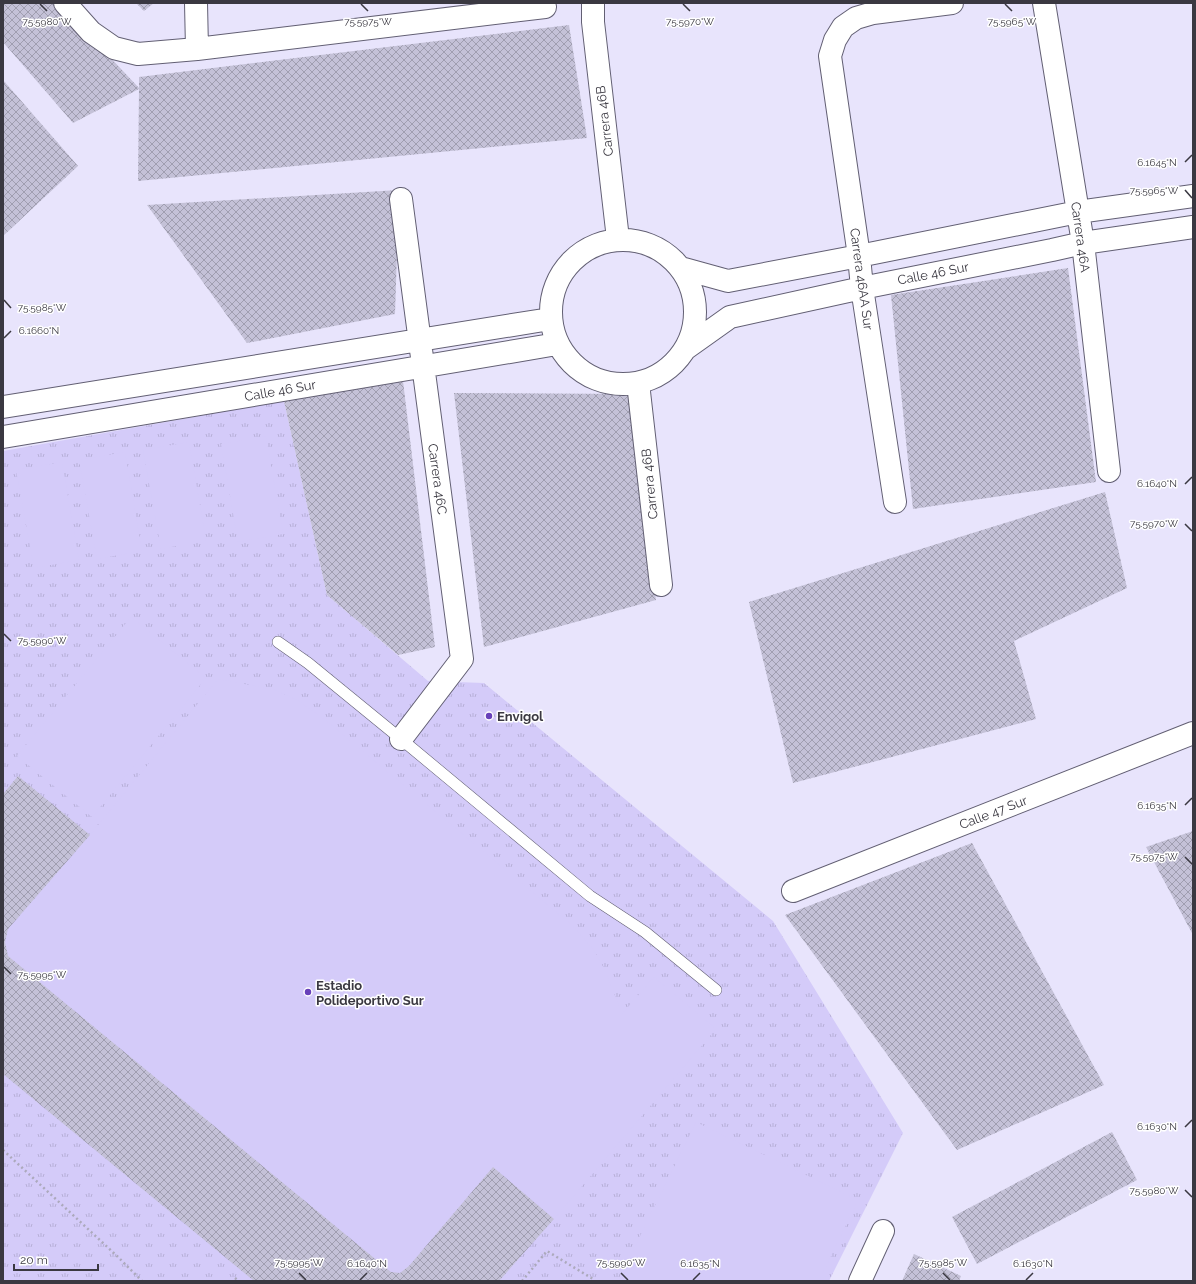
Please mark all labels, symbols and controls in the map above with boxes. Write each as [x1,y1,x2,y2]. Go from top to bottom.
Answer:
text: 75.5980°W [23,16,72,27]
text: 75.5975°W [344,16,392,27]
text: 75.5970°W [666,16,715,27]
text: 75.5965°W [988,16,1037,27]
street label: Carrera 46B [593,84,616,157]
text: 6.1645°N [1137,157,1177,168]
text: 75.5965°W [1130,185,1179,196]
street label: Carrera 46A [1068,201,1093,273]
street label: Carrera 46AA Sur [847,227,876,331]
street label: Calle 46 Sur [896,259,971,288]
text: 75.5985°W [18,302,67,313]
text: 6.1660°N [19,325,59,336]
street label: Calle 46 Sur [243,377,317,404]
street label: Carrera 46C [425,443,450,516]
street label: Carrera 46B [638,447,661,520]
text: 6.1640°N [1137,478,1177,489]
text: 75.5970°W [1130,518,1179,529]
text: 75.5990°W [18,635,67,646]
place label: Envigol [497,709,544,724]
marker: Envigol [484,711,494,721]
street label: Calle 47 Sur [957,792,1030,832]
text: 6.1635°N [1137,800,1177,811]
text: 75.5975°W [1130,851,1178,862]
text: 75.5995°W [18,969,67,980]
place label: Estadio Polideportivo Sur [316,978,424,1008]
marker: Estadio Polideportivo Sur [303,987,313,997]
text: 6.1630°N [1137,1121,1177,1132]
text: 75.5980°W [1130,1185,1179,1196]
scale bar [14,1246,98,1272]
text: 20 m [20,1253,48,1267]
text: 75.5995°W [275,1257,324,1268]
text: 75.5990°W [597,1257,646,1268]
text: 75.5985°W [919,1257,968,1268]
text: 6.1640°N [347,1258,387,1269]
text: 6.1635°N [680,1258,720,1269]
text: 6.1630°N [1013,1258,1053,1269]

